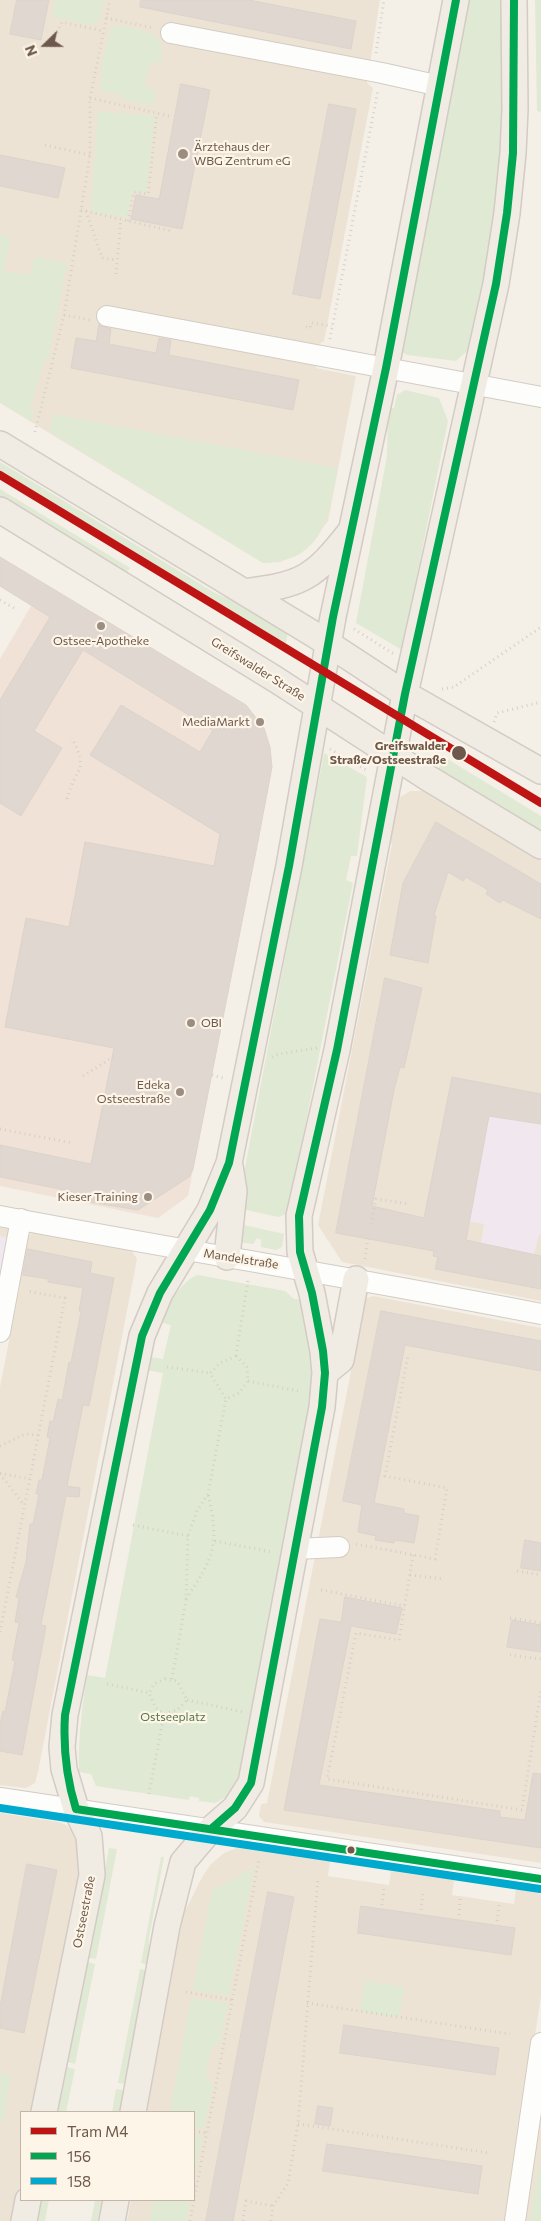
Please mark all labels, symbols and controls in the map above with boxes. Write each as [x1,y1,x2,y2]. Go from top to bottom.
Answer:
north arrow [20,20,70,70]
text: N [21,43,40,59]
place label: Ärztehaus der WBG Zentrum eG [194,140,291,168]
marker: Ärztehaus der WBG Zentrum eG [176,147,190,161]
marker: Ostsee-Apotheke [95,620,107,632]
place label: Ostsee-Apotheke [53,634,149,648]
street label: Greifswalder Straße [208,634,308,704]
place label: MediaMarkt [182,715,250,729]
marker: MediaMarkt [254,716,266,728]
place label: Greifswalder Straße/Ostseestraße [330,739,446,767]
marker: Greifswalder Straße/Ostseestraße [450,744,468,762]
place label: OBI [201,1016,222,1030]
marker: OBI [185,1017,197,1029]
place label: Edeka Ostseestraße [97,1078,170,1106]
marker: Edeka Ostseestraße [174,1086,186,1098]
place label: Kieser Training [58,1190,138,1204]
marker: Kieser Training [142,1191,154,1203]
street label: Mandelstraße [202,1246,280,1272]
park label: Ostseeplatz [140,1710,206,1724]
unlabelled marker [346,1845,356,1855]
street label: Ostseestraße [70,1875,98,1949]
legend [20,2111,195,2201]
text: Tram M4 [67,2122,128,2140]
text: 156 [67,2147,91,2165]
text: 158 [67,2172,91,2190]

